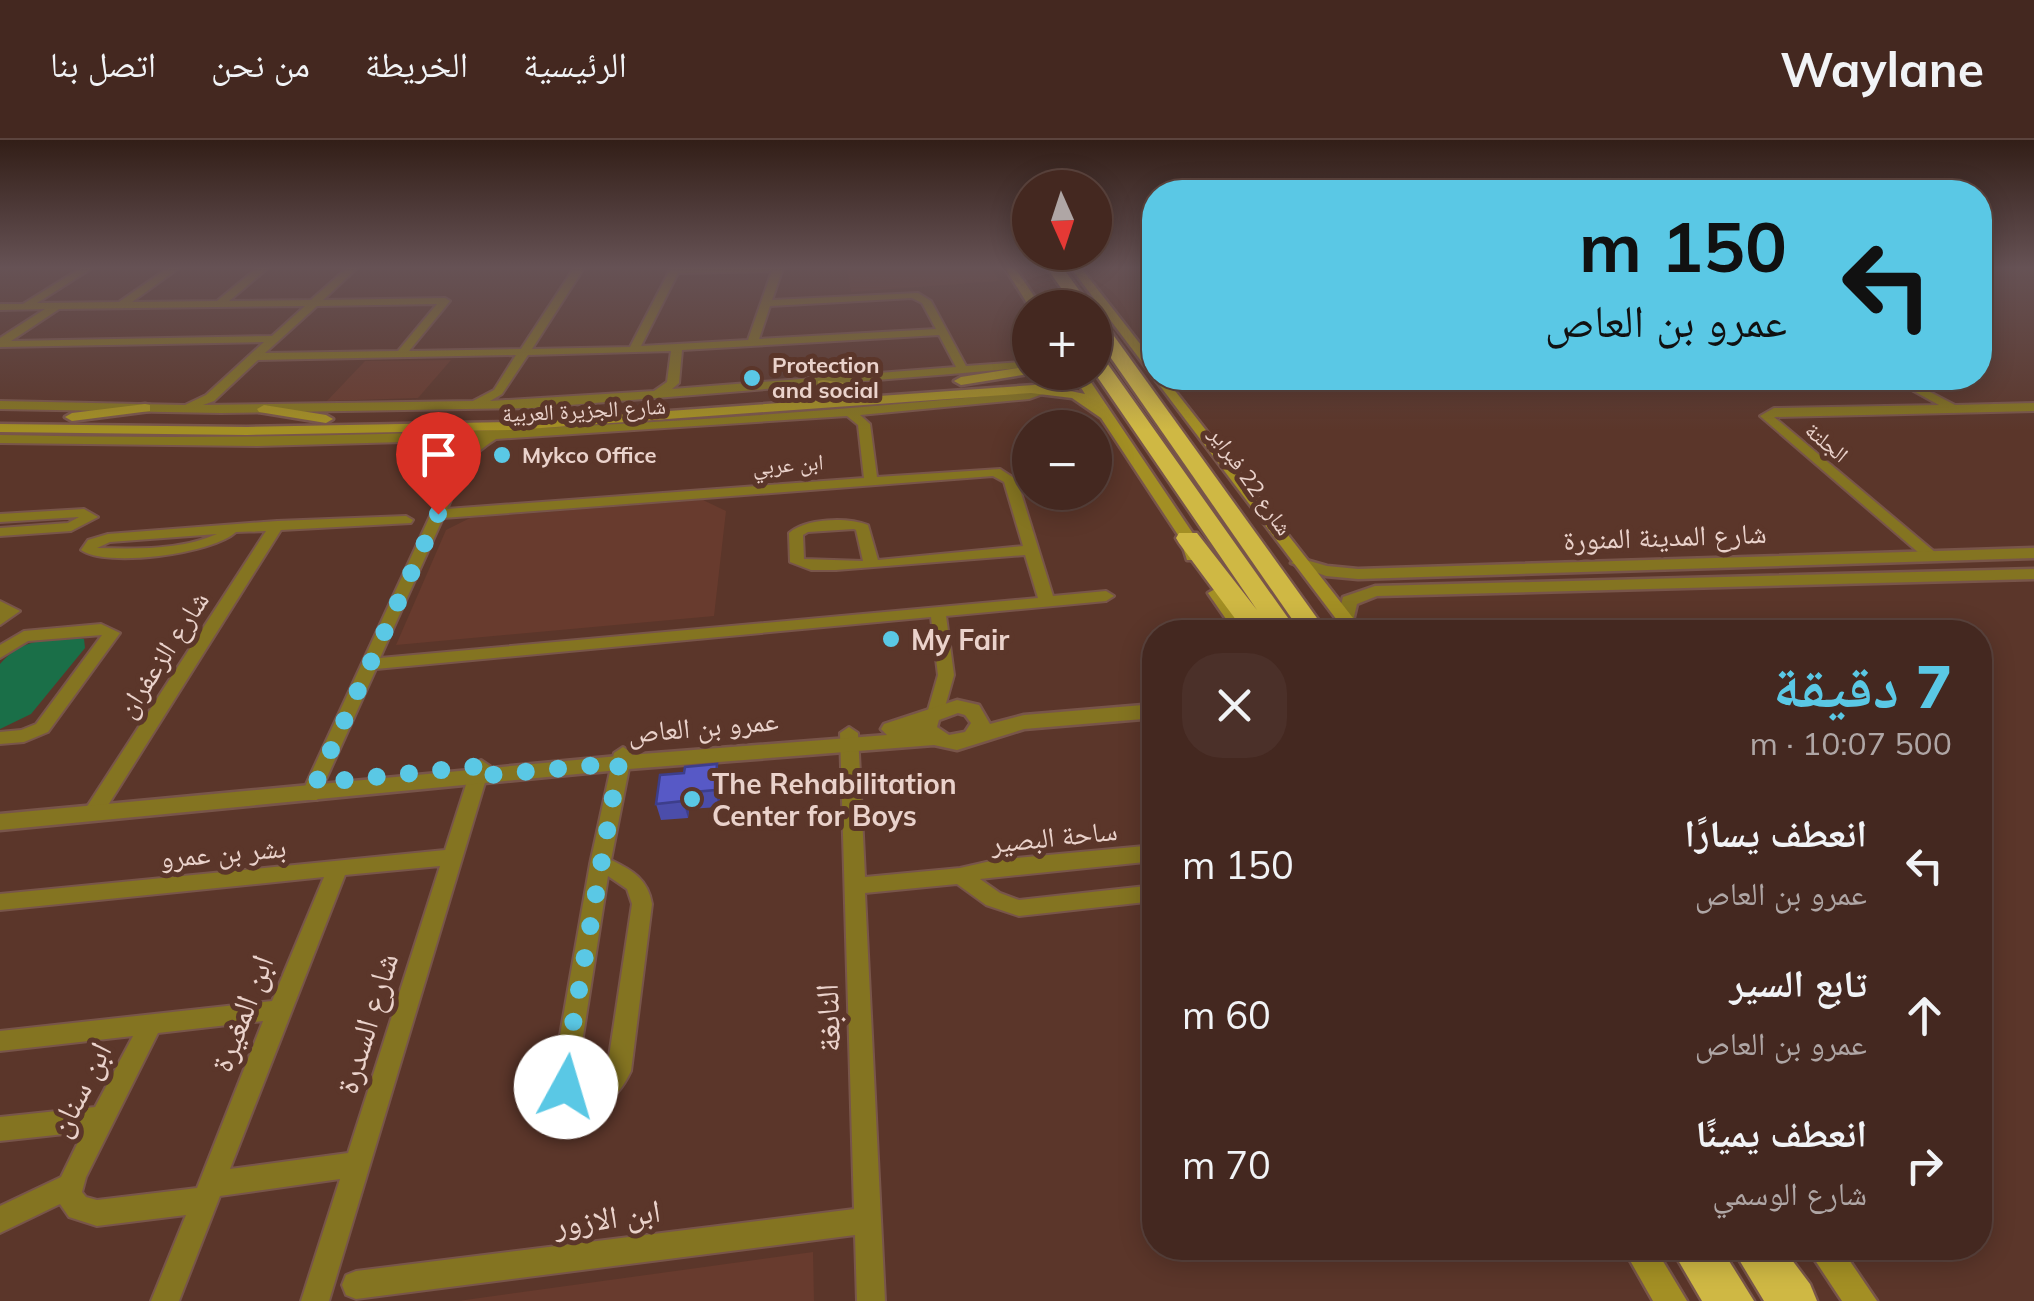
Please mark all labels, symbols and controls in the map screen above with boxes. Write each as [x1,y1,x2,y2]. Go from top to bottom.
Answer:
text: Waylane [1780,39,1984,99]
text: اتصل بنا [50,42,156,86]
text: من نحن [211,42,310,86]
text: الخريطة [365,42,468,86]
text: الرئيسية [523,42,627,86]
north arrow [1012,170,1112,270]
map controls [1012,170,1112,510]
text: 150 m [1579,202,1787,290]
icon: left [1822,220,1952,350]
button: + [1012,290,1112,390]
text: عمرو بن العاص [1545,292,1787,348]
place label: Protection and social [772,351,880,404]
marker: Protection and social [741,367,763,389]
street label: شارع الجزيرة العربية [501,392,667,428]
button: − [1012,410,1112,510]
pin [396,412,481,515]
street label: الجلتة [1800,416,1854,468]
street label: شارع 22 فبراير [1203,421,1299,541]
icon: arrive [411,427,466,482]
place label: Mykco Office [522,441,657,469]
marker: Mykco Office [491,444,513,466]
street label: ابن عربي [752,448,825,484]
street label: شارع المدينة المنورة [1563,515,1767,558]
street label: شارع الزعفران [108,584,217,724]
place label: My Fair [911,622,1009,657]
marker: My Fair [880,628,902,650]
text: 7 دقيقة [1773,648,1952,723]
button: close [1182,653,1287,758]
street label: عمرو بن العاص [626,702,780,751]
text: 500 m · 10:07 [1750,723,1952,763]
place label: The Rehabilitation Center for Boys [712,766,957,833]
marker: The Rehabilitation Center for Boys [681,788,703,810]
text: انعطف يسارًا [1684,809,1867,857]
street label: ساحة البصير [988,812,1119,860]
street label: بشر بن عمرو [159,829,288,876]
icon: left [1897,838,1952,893]
text: 150 m [1182,841,1294,889]
text: عمرو بن العاص [1695,873,1867,913]
street label: شارع السدرة [326,948,407,1099]
street label: ابن المغيرة [200,949,282,1077]
text: تابع السير [1730,959,1867,1007]
street label: النابغة [806,983,848,1053]
icon: ahead [1897,988,1952,1043]
text: 60 m [1182,991,1271,1039]
text: عمرو بن العاص [1695,1023,1867,1063]
street label: ابن سنان [38,1035,121,1143]
position arrow [514,1035,618,1139]
text: انعطف يمينًا [1695,1109,1867,1157]
icon: right [1897,1138,1952,1193]
text: 70 m [1182,1141,1271,1189]
text: شارع الوسمي [1712,1173,1867,1213]
street label: ابن الازور [550,1190,663,1245]

